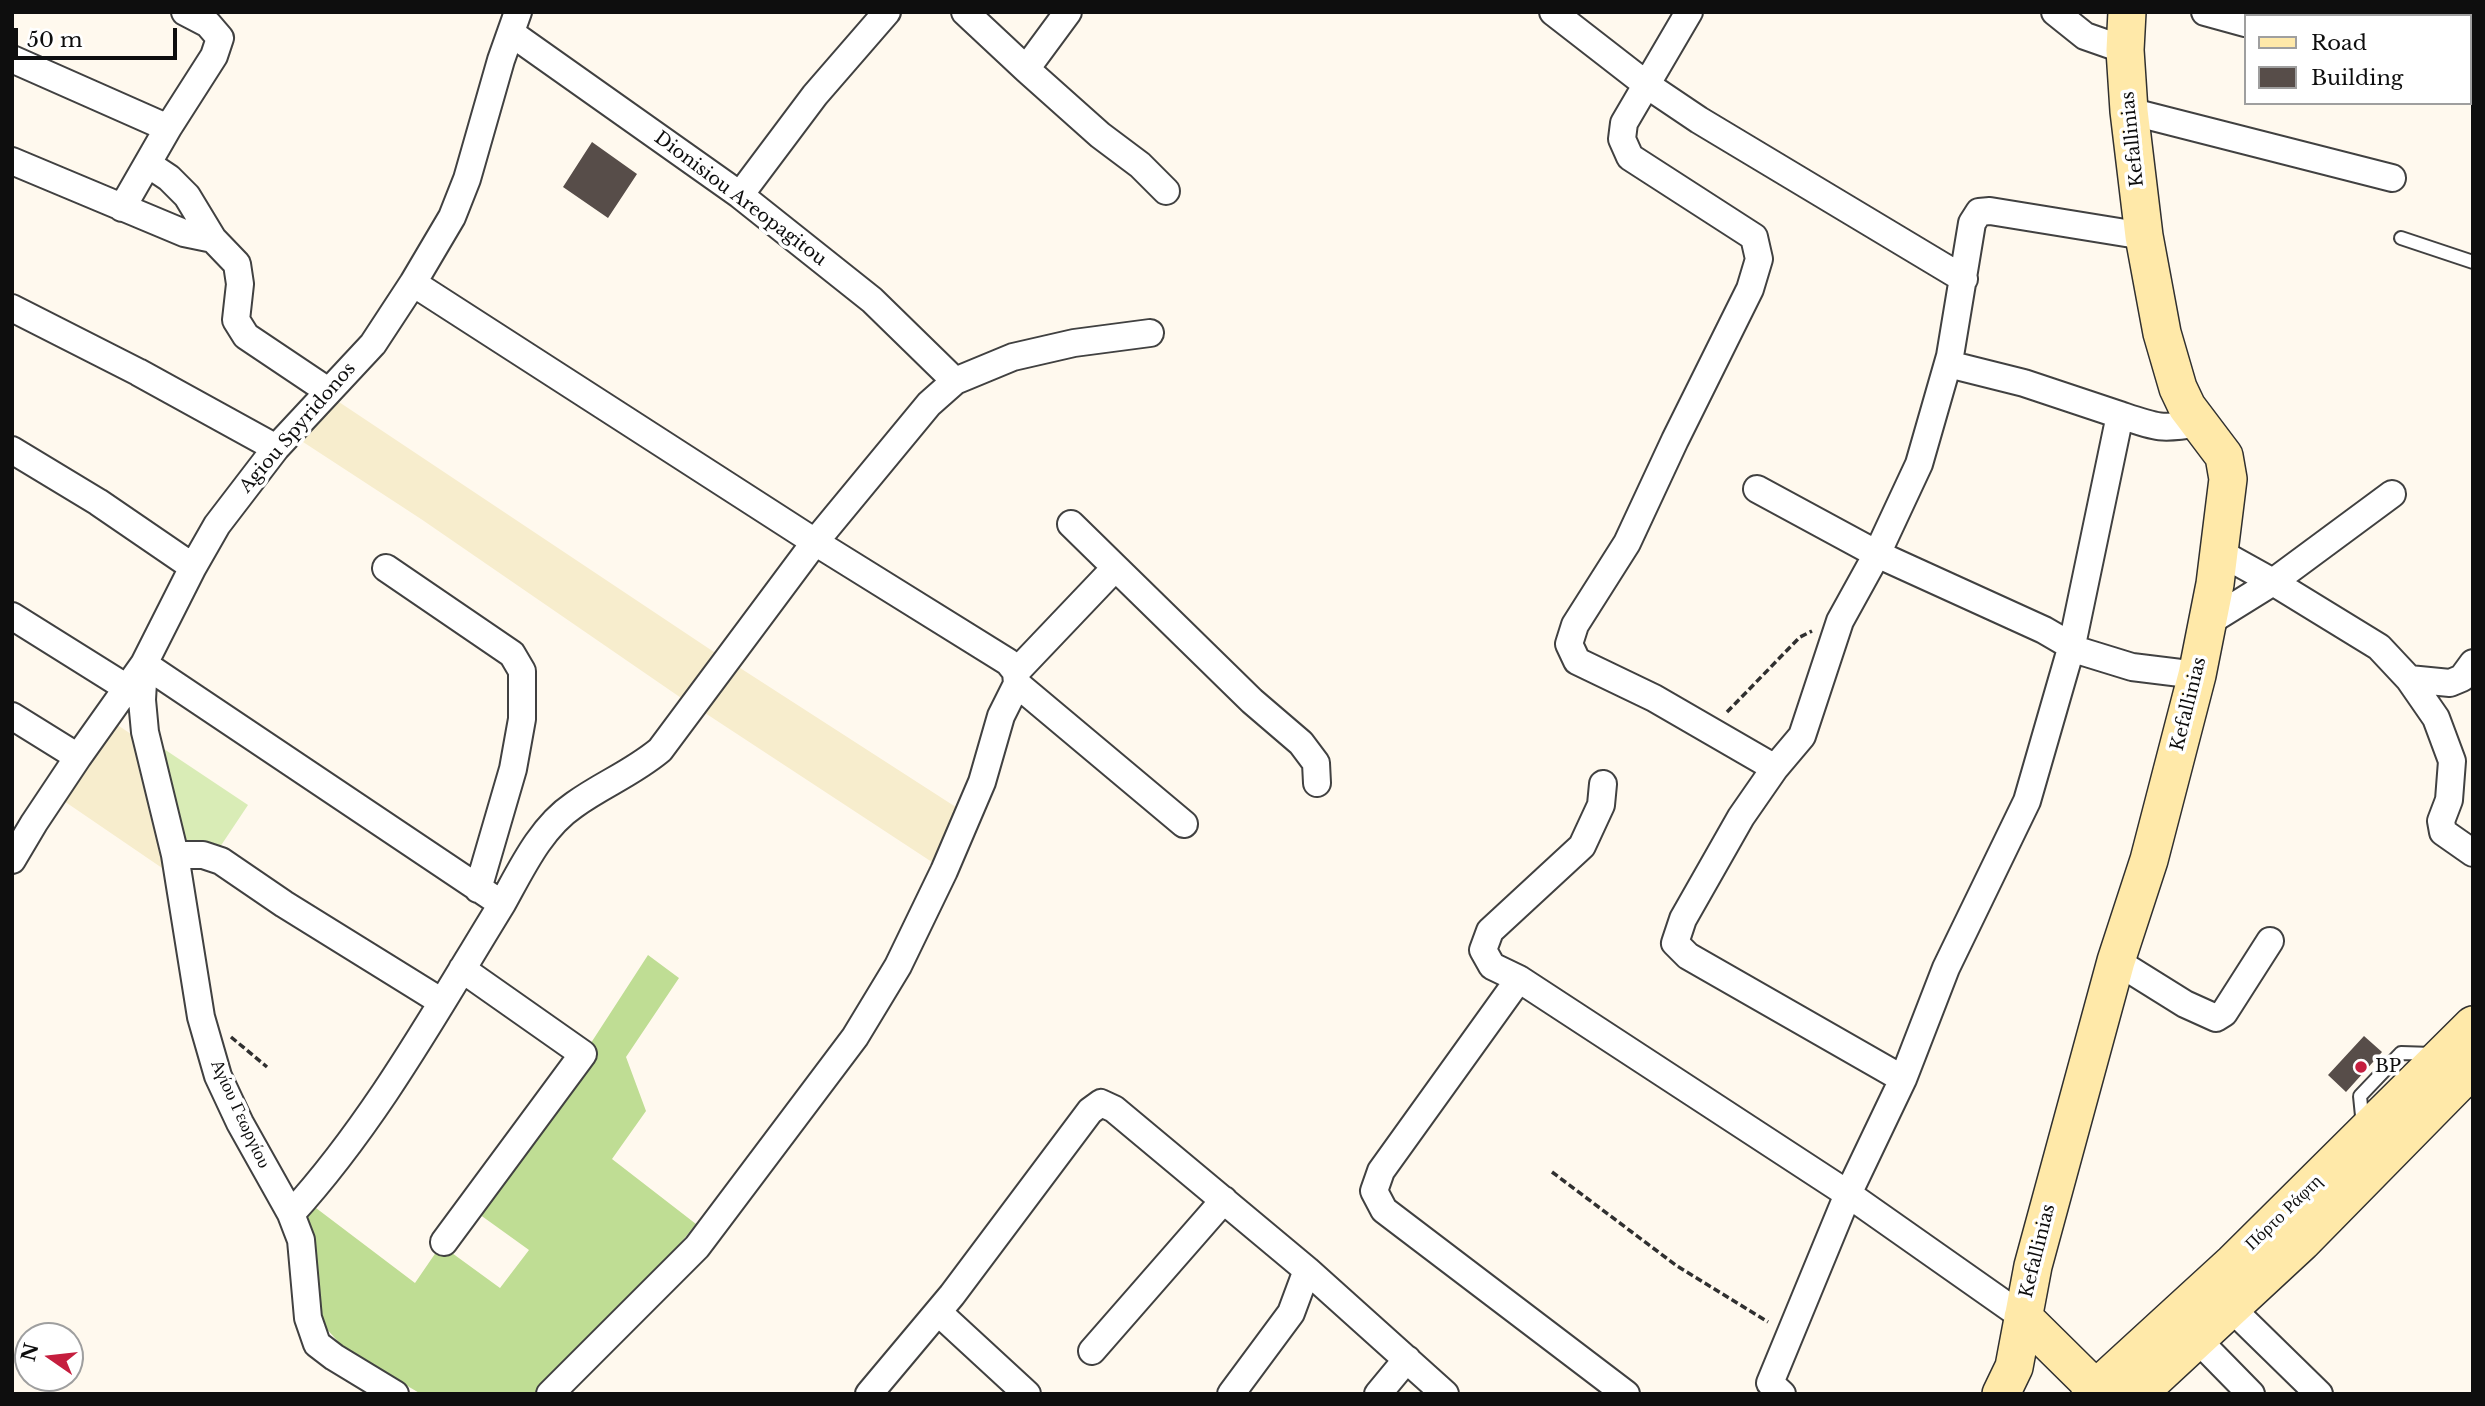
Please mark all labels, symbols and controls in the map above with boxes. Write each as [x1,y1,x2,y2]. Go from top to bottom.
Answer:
scale bar [18,14,180,58]
legend [2244,14,2471,105]
text: 50 m [27,27,82,53]
text: Road [2311,30,2367,56]
text: Building [2311,65,2403,91]
street label: Kefallinias [2117,90,2149,188]
street label: Dionisiou Areopagitou [650,127,830,271]
street label: Agiou Spyridonos [235,358,361,498]
street label: Kefallinias [2167,655,2211,753]
street label: Αγίου Γεωργίου [205,1056,275,1172]
place label: BP [2375,1056,2401,1078]
marker: BP [2353,1059,2369,1075]
street label: Πόρτο Ράφτη [2241,1171,2327,1255]
street label: Kefallinias [2016,1202,2060,1300]
north arrow [14,1322,84,1392]
text: N [17,1341,43,1364]

